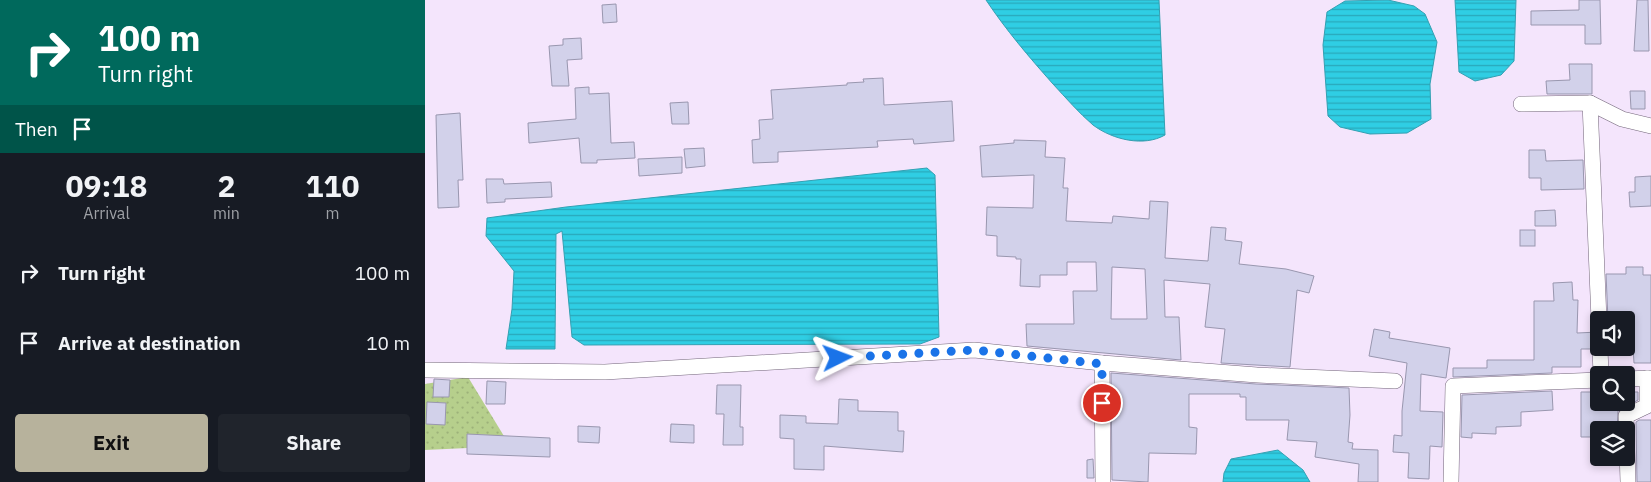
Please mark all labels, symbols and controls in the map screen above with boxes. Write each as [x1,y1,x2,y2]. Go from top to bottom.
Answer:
text: 100 m [98,15,201,61]
icon: right [15,20,80,85]
text: Turn right [98,59,193,88]
icon: arrive [68,115,96,143]
text: Then [15,117,58,141]
text: 09:18 [66,166,147,205]
text: 2 [217,166,235,205]
text: 110 [305,166,359,205]
text: Arrival [83,203,130,223]
text: min [213,203,240,223]
text: m [325,203,339,223]
icon: right [15,259,43,287]
text: Turn right [58,261,145,285]
text: 100 m [355,261,410,285]
map controls [1590,311,1635,466]
button: sound [1590,311,1635,356]
icon: arrive [15,329,43,357]
text: Arrive at destination [58,331,241,355]
text: 10 m [366,331,410,355]
position arrow [811,331,863,383]
button: search [1590,366,1635,411]
pin [1081,382,1123,424]
icon: arrive [1088,389,1116,417]
button: Exit [15,414,208,472]
button: Share [218,414,410,472]
button: layers [1590,421,1635,466]

